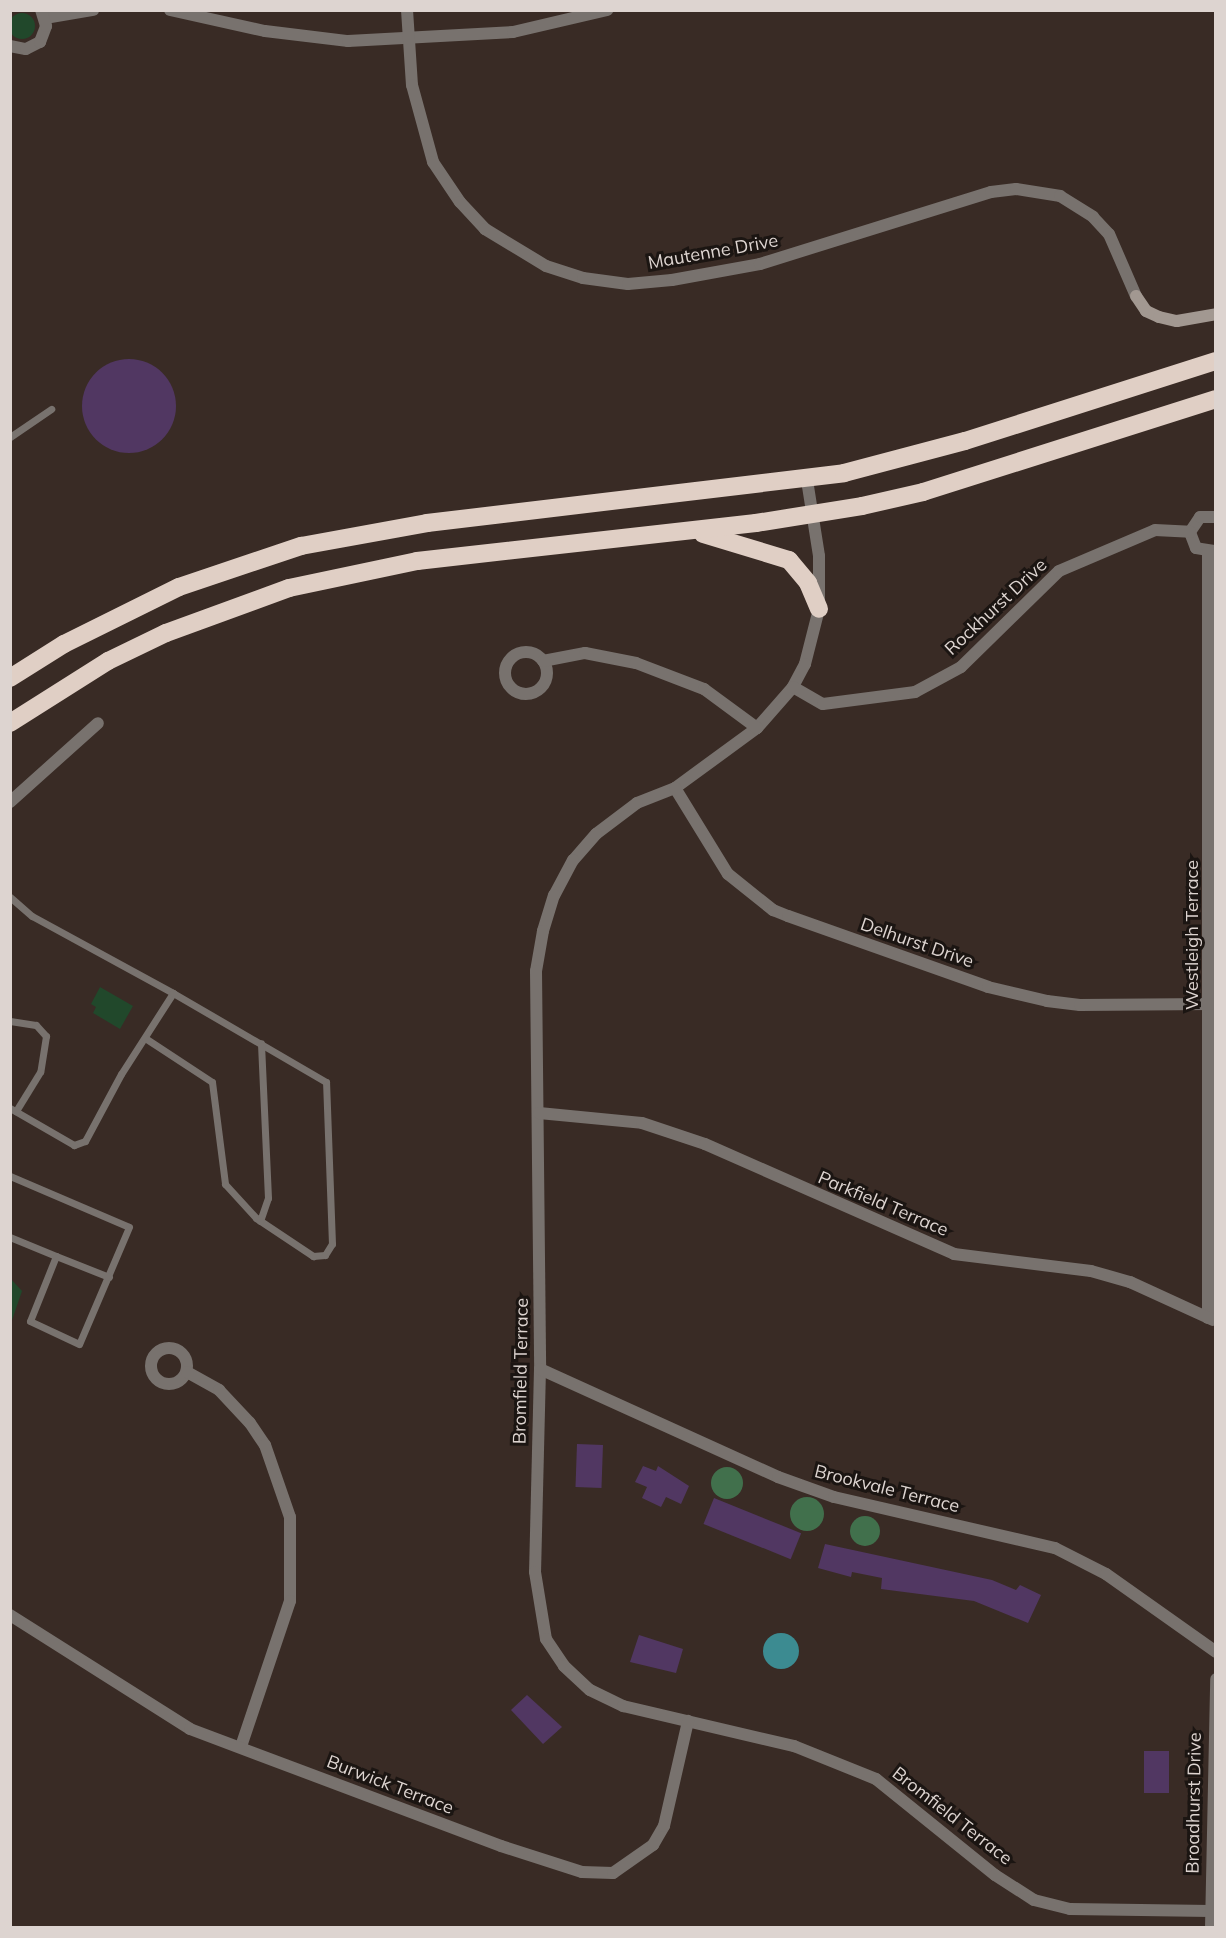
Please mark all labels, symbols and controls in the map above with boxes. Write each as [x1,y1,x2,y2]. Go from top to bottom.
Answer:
street label: Mautenne Drive [646,230,780,274]
street label: Rockhurst Drive [941,554,1051,660]
street label: Westleigh Terrace [1181,860,1203,1010]
street label: Delhurst Drive [858,914,976,972]
street label: Parkfield Terrace [815,1167,951,1241]
street label: Bromfield Terrace [509,1298,533,1444]
street label: Brookvale Terrace [812,1461,962,1517]
street label: Broadhurst Drive [1182,1732,1206,1874]
street label: Burwick Terrace [324,1751,456,1819]
street label: Bromfield Terrace [888,1762,1016,1870]

